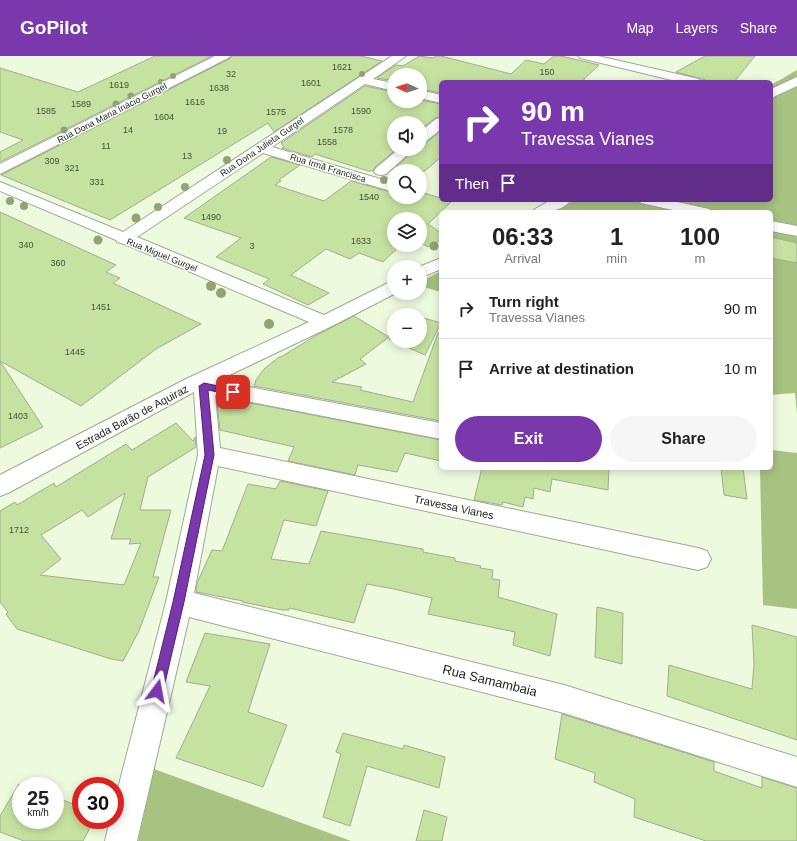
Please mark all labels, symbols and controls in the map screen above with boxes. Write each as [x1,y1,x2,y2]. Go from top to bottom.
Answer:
text: GoPilot [20,17,88,38]
text: Map [626,20,654,36]
text: Layers [676,20,718,36]
text: Share [740,20,777,36]
house number: 1621 [332,62,352,72]
house number: 150 [539,67,555,77]
north arrow [387,68,427,108]
map controls [387,68,427,348]
house number: 32 [226,69,236,79]
house number: 1601 [301,78,321,88]
house number: 1619 [109,80,129,90]
street label: Rua Dona Maria Inácio Gurgel [56,81,168,145]
house number: 1638 [209,83,229,93]
icon: right [455,96,507,148]
text: 90 m [521,96,585,127]
house number: 1616 [185,97,205,107]
house number: 1589 [71,99,91,109]
house number: 1585 [36,106,56,116]
house number: 1590 [351,106,371,116]
house number: 1575 [266,107,286,117]
house number: 1604 [154,112,174,122]
street label: Rua Dona Julieta Gurgel [218,115,306,179]
button: sound [387,116,427,156]
house number: 14 [123,125,133,135]
house number: 1578 [333,125,353,135]
house number: 19 [217,126,227,136]
text: Travessa Vianes [521,129,654,149]
house number: 1558 [317,137,337,147]
house number: 11 [101,141,111,151]
house number: 13 [182,151,192,161]
street label: Rua Irmã Francisca [289,152,367,184]
house number: 309 [44,156,60,166]
house number: 321 [64,163,80,173]
button: search [387,164,427,204]
icon: arrive [497,172,519,194]
text: Then [455,175,489,192]
house number: 331 [89,177,105,187]
house number: 1540 [359,192,379,202]
house number: 1490 [201,212,221,222]
button: layers [387,212,427,252]
text: 06:33 [492,223,553,250]
text: 1 [610,223,623,250]
text: 100 [680,223,720,250]
street label: Rua Miguel Gurgel [125,236,199,274]
house number: 1633 [351,236,371,246]
house number: 340 [18,240,34,250]
house number: 3 [249,241,255,251]
text: Arrival [504,251,541,266]
text: min [606,251,627,266]
text: m [695,251,705,266]
house number: 360 [50,258,66,268]
button: + [387,260,427,300]
text: Turn right [489,293,559,310]
icon: right [455,298,477,320]
text: 90 m [724,300,757,317]
house number: 1451 [91,302,111,312]
button: − [387,308,427,348]
text: Travessa Vianes [489,310,585,325]
house number: 1445 [65,347,85,357]
icon: arrive [455,358,477,380]
text: Arrive at destination [489,360,634,377]
text: 10 m [724,360,757,377]
pin [216,375,250,409]
icon: arrive [222,381,244,403]
street label: Estrada Barão de Aquiraz [74,382,190,452]
house number: 1403 [8,411,28,421]
button: Exit [455,416,602,462]
button: Share [610,416,757,462]
street label: Travessa Vianes [413,493,496,521]
house number: 1712 [9,525,29,535]
street label: Rua Samambaia [441,661,539,700]
position arrow [136,670,178,712]
speed limit sign: 30 [72,777,124,829]
text: 25 [27,787,49,809]
text: km/h [27,807,49,818]

